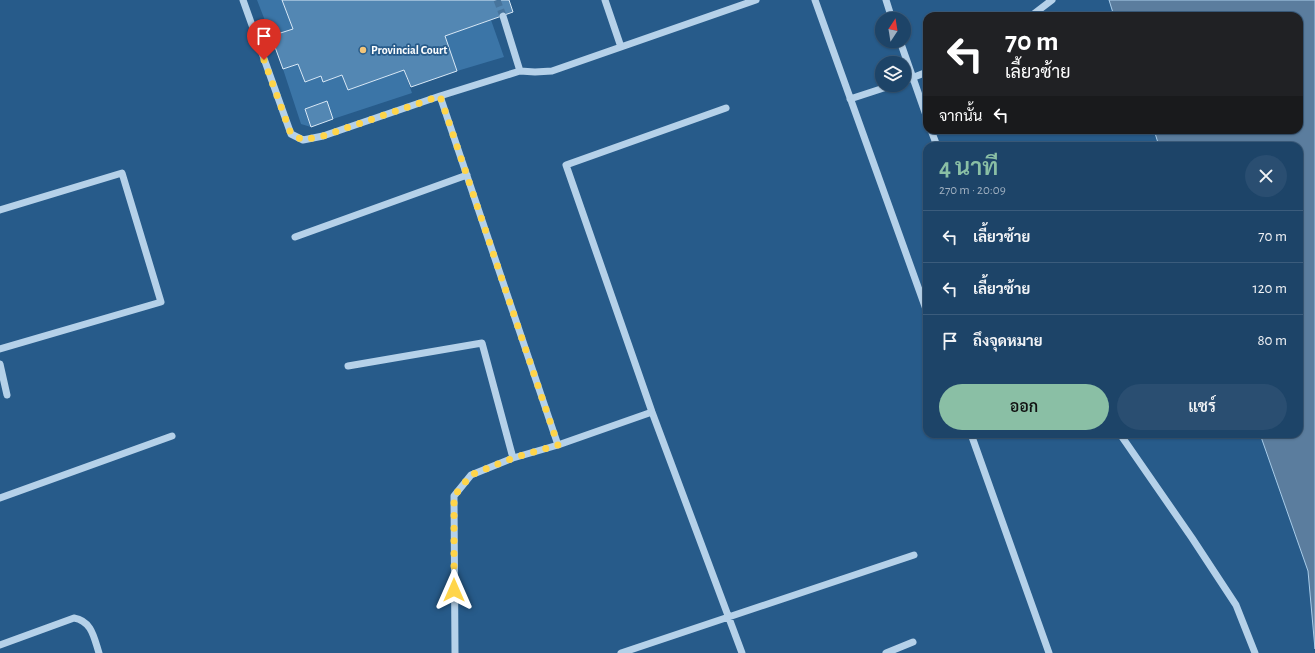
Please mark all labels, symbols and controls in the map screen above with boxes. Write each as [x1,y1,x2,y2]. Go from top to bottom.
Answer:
north arrow [875,12,911,48]
map controls [875,12,911,92]
pin [247,19,281,60]
icon: arrive [253,25,275,47]
icon: left [939,28,991,80]
text: 70 m [1005,28,1059,56]
place label: Provincial Court [371,44,447,56]
marker: Provincial Court [358,45,368,55]
button: layers [875,56,911,92]
text: เลี้ยวซ้าย [1005,64,1071,82]
icon: left [990,104,1012,126]
text: จากนั้น [939,109,982,124]
button: close [1245,155,1287,197]
text: 4 นาที [939,156,998,180]
text: 270 m · 20:09 [939,184,1006,197]
icon: left [939,226,961,248]
text: 70 m [1258,229,1287,244]
text: เลี้ยวซ้าย [973,230,1030,245]
icon: left [939,278,961,300]
text: 120 m [1253,281,1287,296]
text: เลี้ยวซ้าย [973,282,1030,297]
icon: arrive [939,330,961,352]
text: 80 m [1257,333,1287,348]
text: ถึงจุดหมาย [973,334,1043,349]
button: ออก [939,384,1109,430]
button: แชร์ [1117,384,1287,430]
position arrow [433,569,475,611]

